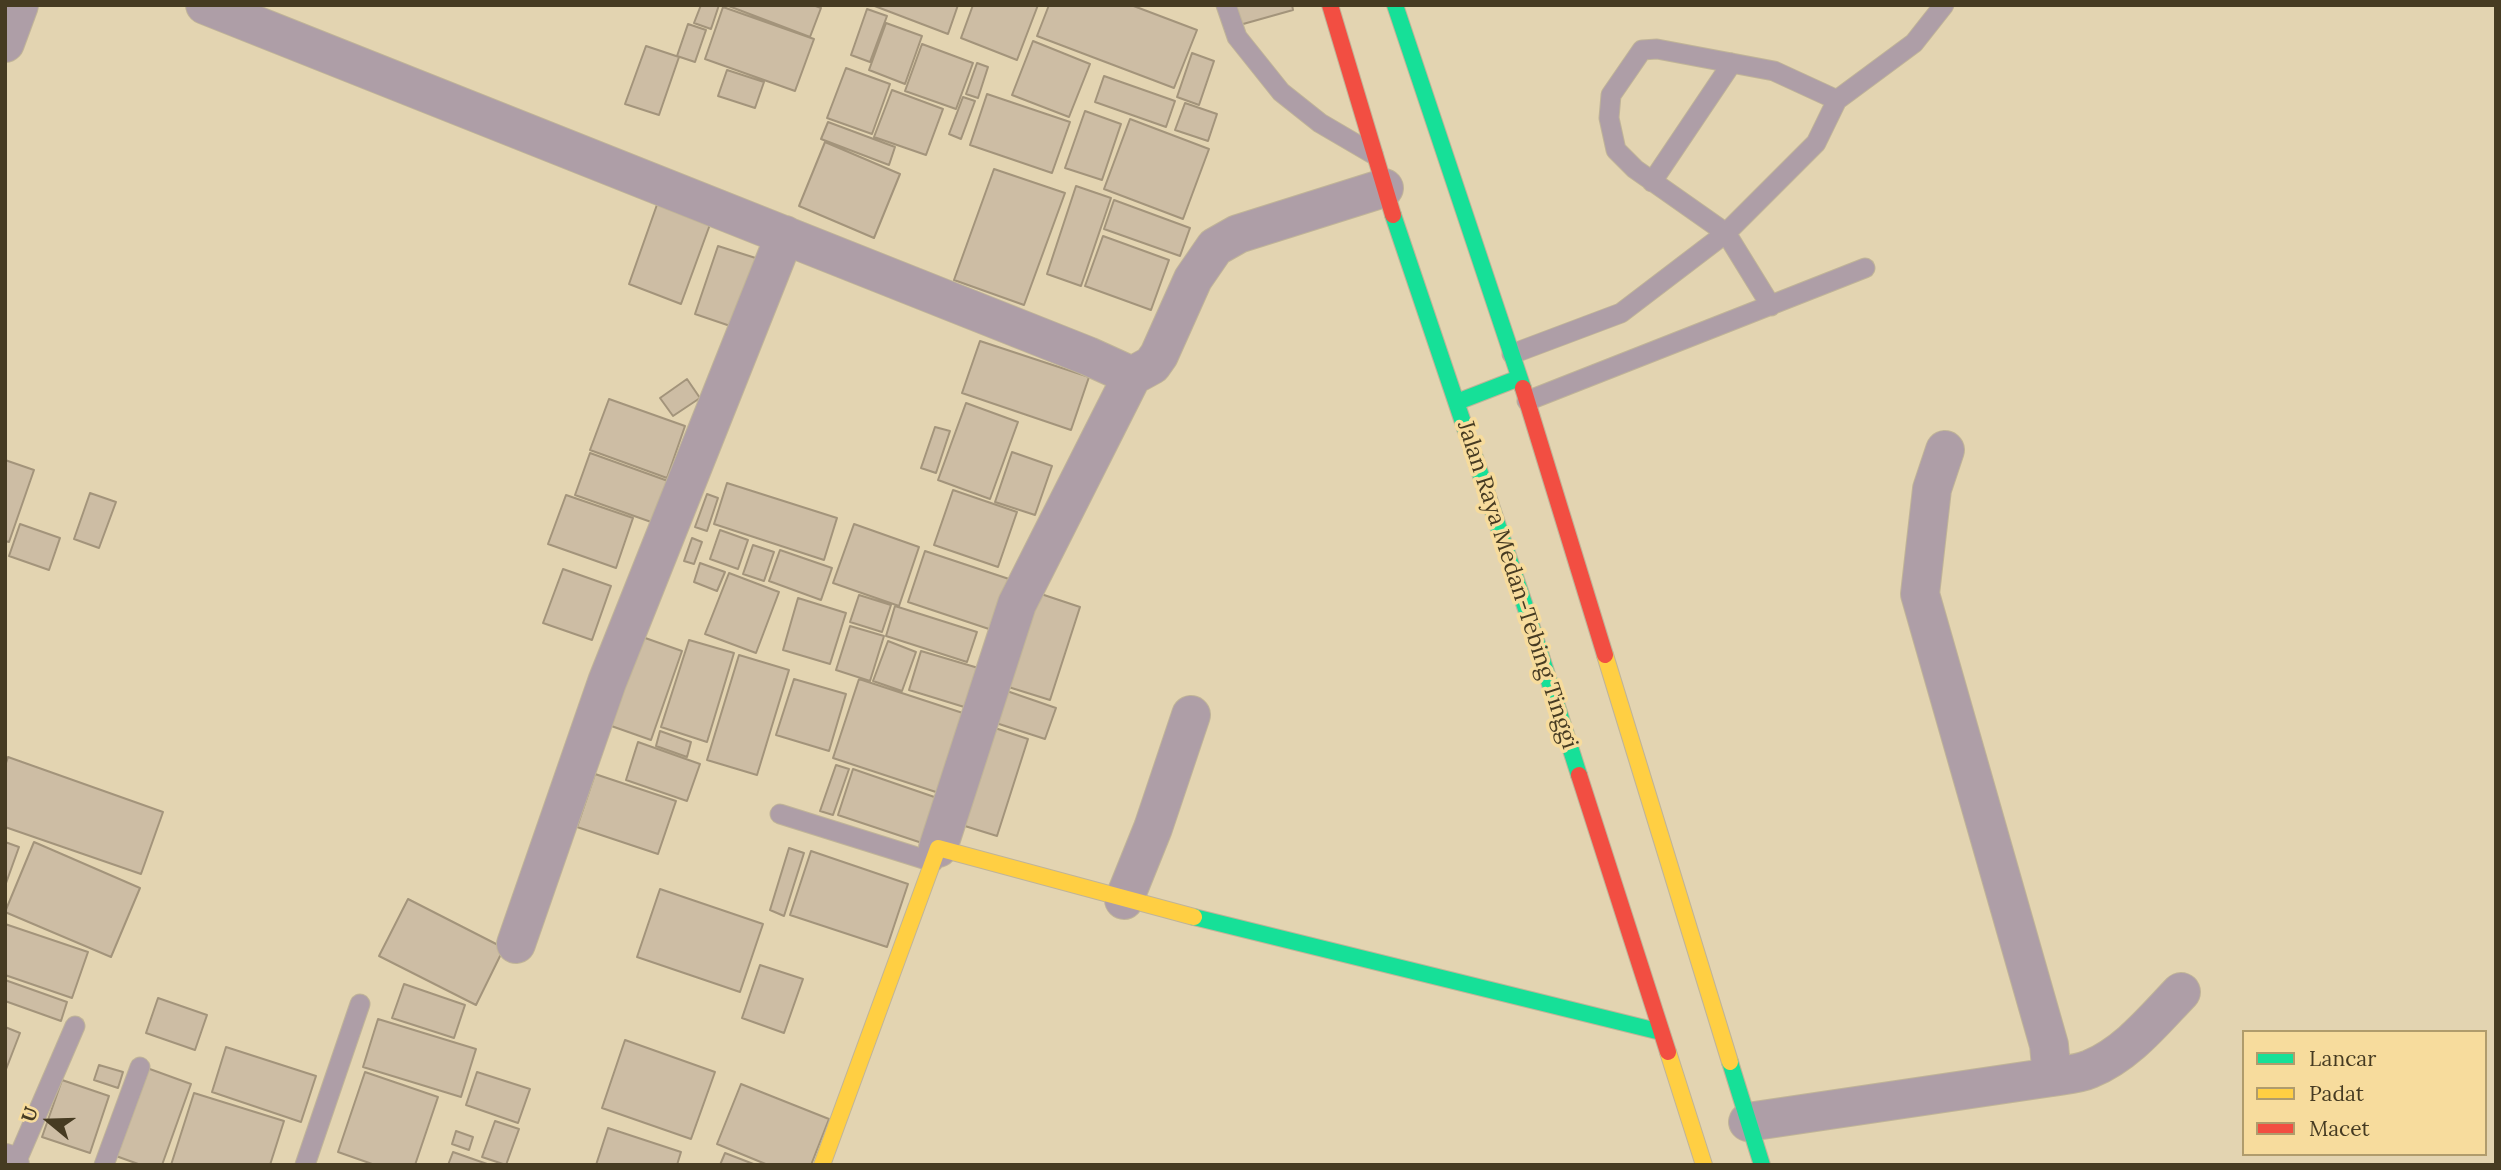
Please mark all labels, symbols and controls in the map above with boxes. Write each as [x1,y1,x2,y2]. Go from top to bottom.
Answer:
street label: Jalan Raya Medan-Tebing Tinggi [1451,417,1583,753]
legend [2242,1030,2487,1156]
text: Lancar [2309,1045,2376,1072]
text: Padat [2309,1080,2364,1107]
north arrow [14,1086,84,1156]
text: U [15,1103,43,1125]
text: Macet [2309,1115,2370,1142]

